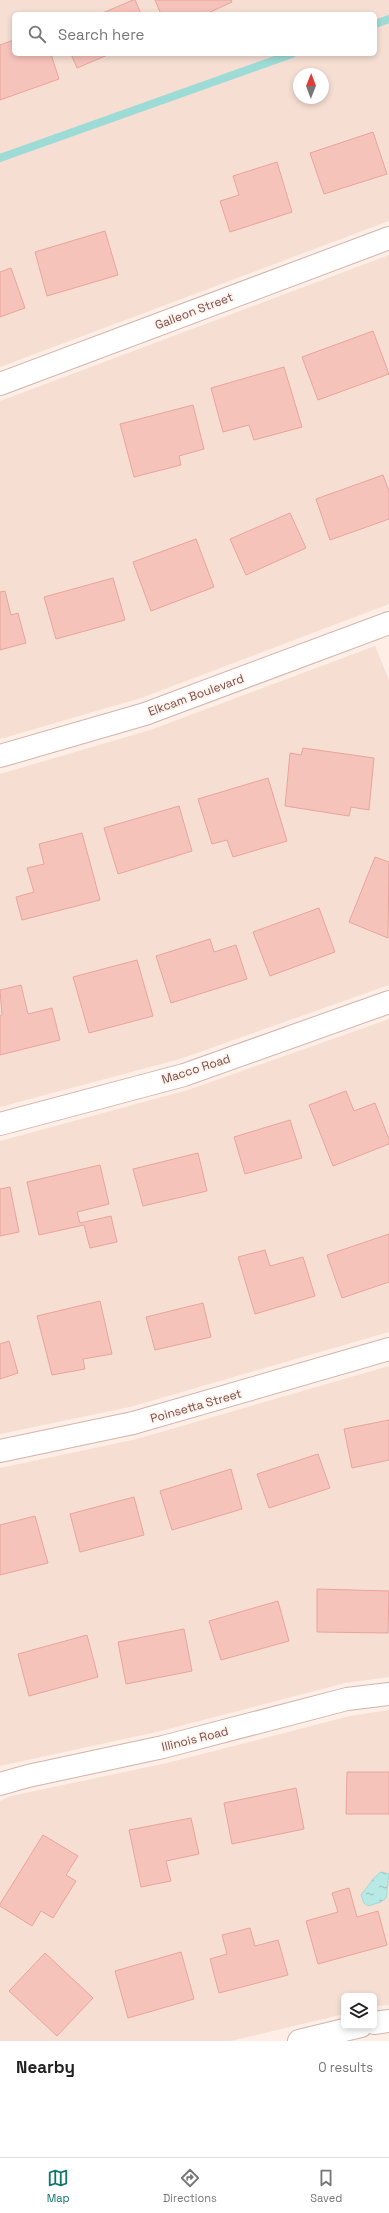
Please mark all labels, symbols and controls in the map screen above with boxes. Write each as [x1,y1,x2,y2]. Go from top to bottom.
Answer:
search box [12,12,377,56]
icon: search [26,23,48,45]
text: Search here [58,25,144,44]
north arrow [293,68,329,104]
street label: Galleon Street [153,289,235,333]
street label: Elkcam Boulevard [146,670,246,720]
street label: Macco Road [160,1050,232,1088]
street label: Poinsetta Street [149,1385,243,1427]
street label: Illinois Road [160,1723,230,1755]
map controls [341,1993,377,2029]
button: layers [341,1993,377,2029]
text: Nearby [16,2056,75,2078]
text: 0 results [318,2059,373,2076]
tab: Map [47,2167,70,2205]
tab: Directions [163,2167,217,2205]
tab: Saved [310,2167,342,2205]

